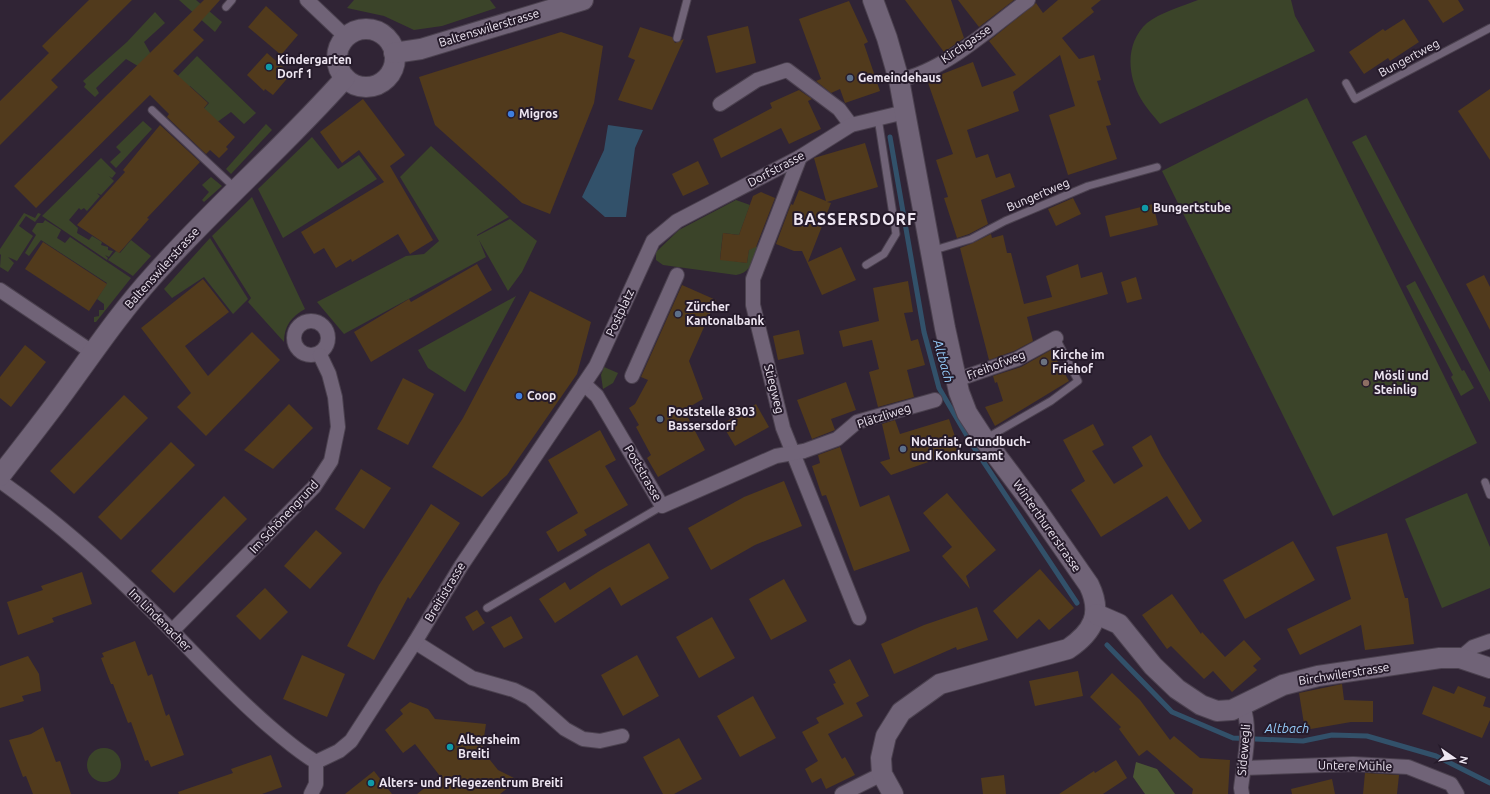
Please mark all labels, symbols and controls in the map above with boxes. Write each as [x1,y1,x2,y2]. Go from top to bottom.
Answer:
street label: Baltenswilerstrasse [437,6,541,49]
street label: Kirchgasse [938,22,993,65]
street label: Bungertweg [1376,36,1441,79]
place label: Kindergarten Dorf 1 [277,53,352,80]
marker: Kindergarten Dorf 1 [264,62,274,72]
place label: Gemeindehaus [858,71,941,84]
marker: Gemeindehaus [845,73,855,83]
place label: Migros [519,107,558,120]
marker: Migros [506,109,516,119]
street label: Dorfstrasse [745,148,806,189]
street label: Bungertweg [1004,175,1071,214]
place label: Bungertstube [1153,201,1231,214]
marker: Bungertstube [1140,203,1150,213]
district label: BASSERSDORF [793,210,917,228]
street label: Baltenswilerstrasse [122,224,201,311]
street label: Postplatz [603,287,636,338]
place label: Zürcher Kantonalbank [686,300,765,327]
marker: Zürcher Kantonalbank [673,309,683,319]
water label: Altbach [931,337,957,384]
street label: Freihofweg [965,347,1027,382]
place label: Kirche im Friehof [1052,348,1105,375]
marker: Kirche im Friehof [1039,357,1049,367]
street label: Stiegweg [762,363,787,415]
place label: Mösli und Steinlig [1374,369,1429,396]
marker: Mösli und Steinlig [1361,378,1371,388]
place label: Coop [527,389,556,402]
marker: Coop [514,391,524,401]
street label: Plätzliweg [855,401,912,430]
place label: Poststelle 8303 Bassersdorf [668,405,755,432]
marker: Poststelle 8303 Bassersdorf [655,414,665,424]
place label: Notariat, Grundbuch- und Konkursamt [911,435,1030,462]
street label: Poststrasse [622,443,664,503]
marker: Notariat, Grundbuch- und Konkursamt [898,444,908,454]
street label: Winterthurerstrasse [1011,477,1084,574]
street label: Im Schönengrund [247,478,321,556]
street label: Breitistrasse [422,560,467,624]
street label: Im Lindenacher [127,586,194,654]
street label: Birchwilerstrasse [1298,660,1390,687]
water label: Altbach [1264,721,1309,735]
street label: Sidewegli [1235,724,1252,776]
place label: Altersheim Breiti [458,733,520,760]
north arrow [1434,738,1474,778]
marker: Altersheim Breiti [445,742,455,752]
text: N [1457,755,1471,766]
street label: Untere Mühle [1318,758,1392,773]
place label: Alters- und Pflegezentrum Breiti [379,776,563,789]
marker: Alters- und Pflegezentrum Breiti [366,778,376,788]

